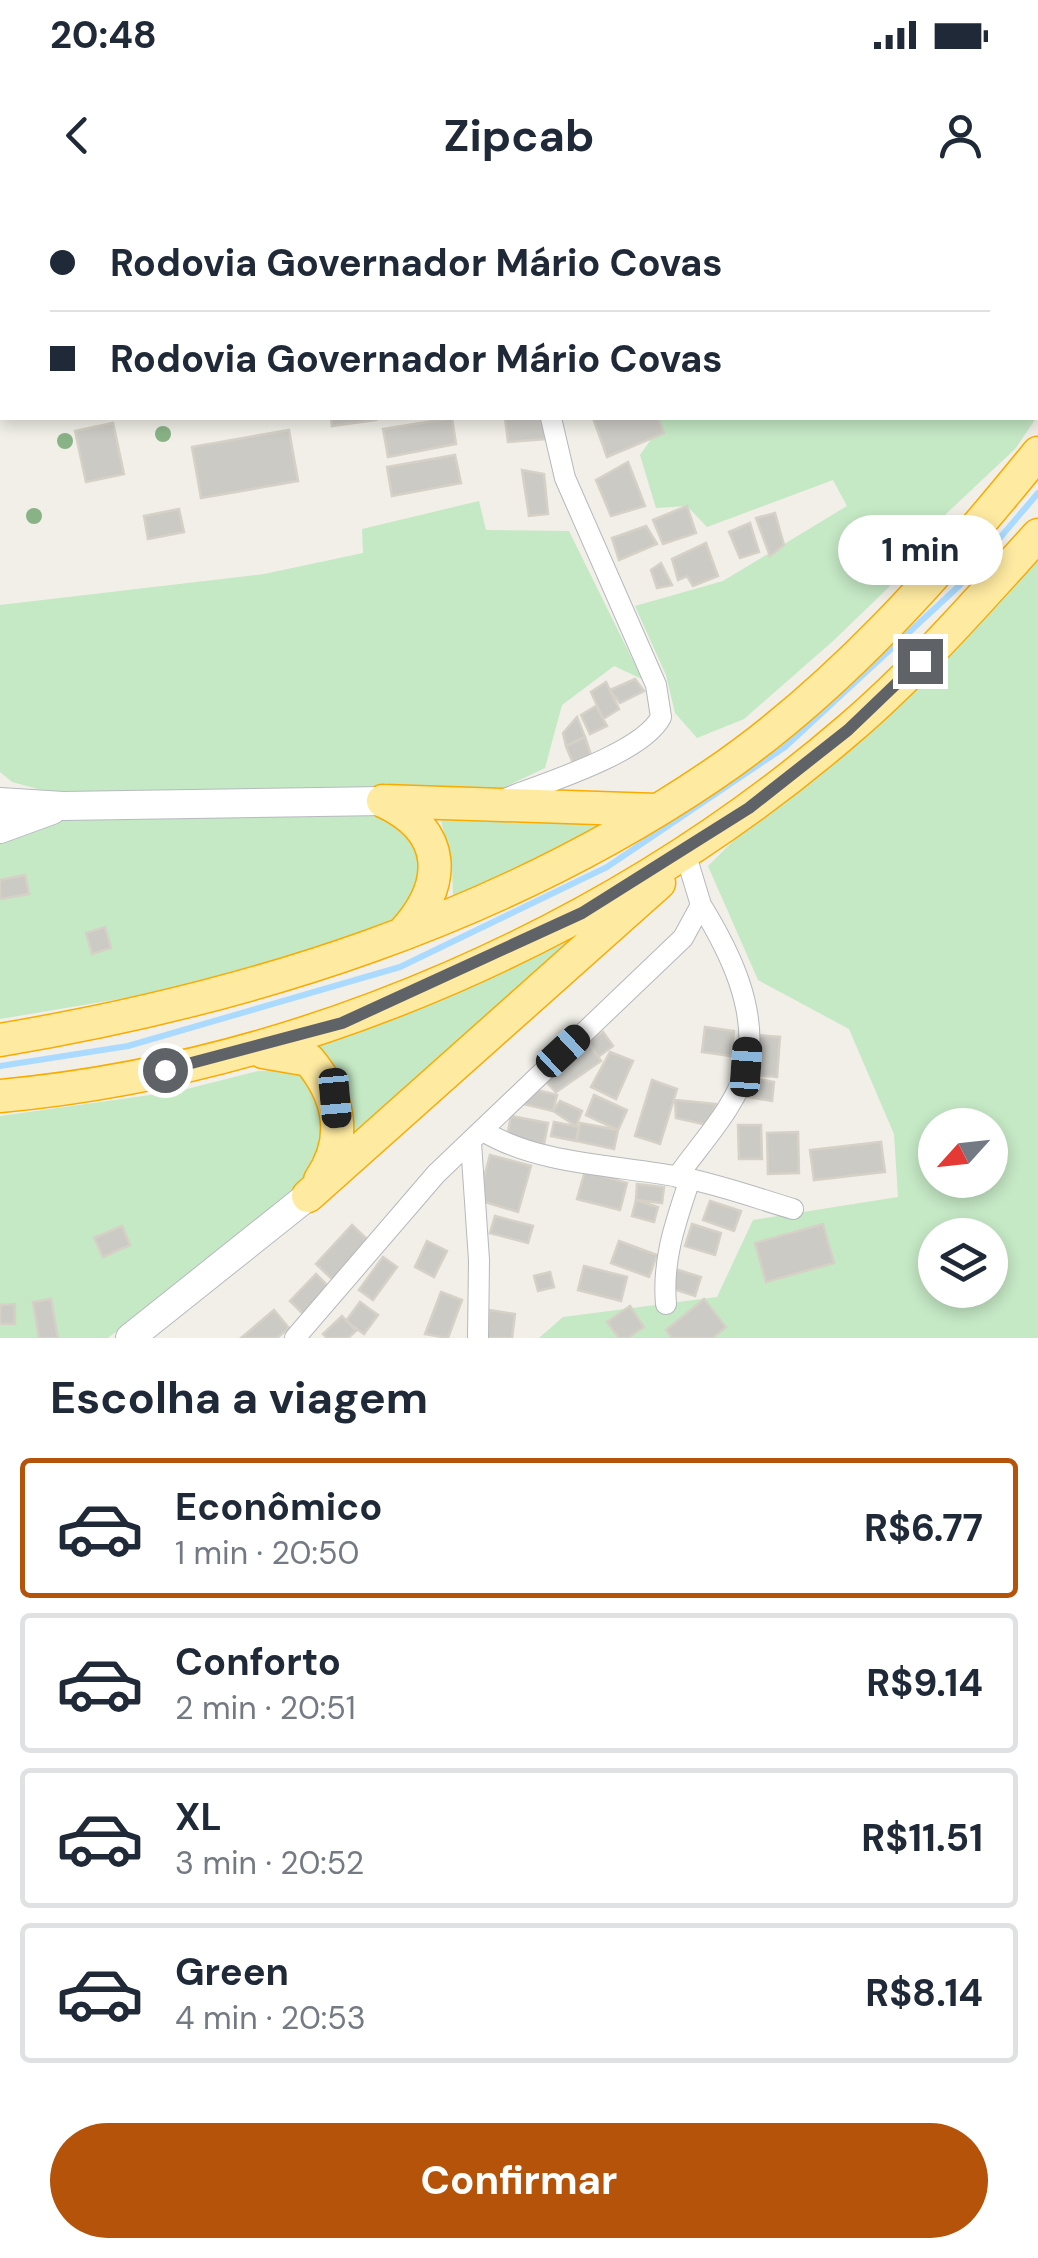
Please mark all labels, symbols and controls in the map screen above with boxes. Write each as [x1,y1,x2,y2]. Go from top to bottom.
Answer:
text: 20:48 [50,10,157,60]
text: Zipcab [444,106,594,165]
icon: back [50,108,105,163]
icon: person [933,108,988,163]
text: Rodovia Governador Mário Covas [110,238,723,288]
text: Rodovia Governador Mário Covas [110,334,723,384]
callout: 1 min [838,516,1002,586]
text: 1 min [882,529,959,571]
route end [898,639,943,684]
car [531,1020,595,1082]
car [729,1036,763,1098]
route start [143,1048,188,1093]
car [317,1067,353,1129]
north arrow [918,1108,1008,1198]
map controls [918,1108,1008,1308]
button: layers [918,1218,1008,1308]
text: Escolha a viagem [50,1368,428,1427]
text: Econômico [175,1482,382,1532]
icon: car [55,1483,145,1573]
text: R$6.77 [864,1503,983,1553]
text: 1 min · 20:50 [175,1532,359,1574]
text: Conforto [175,1637,341,1687]
icon: car [55,1638,145,1728]
text: R$9.14 [866,1658,983,1708]
text: 2 min · 20:51 [175,1687,356,1729]
text: XL [175,1792,222,1842]
icon: car [55,1793,145,1883]
text: R$11.51 [861,1813,983,1863]
text: 3 min · 20:52 [175,1842,364,1884]
text: Green [175,1947,289,1997]
icon: car [55,1948,145,2038]
text: R$8.14 [865,1968,983,2018]
text: 4 min · 20:53 [175,1997,366,2039]
button: Confirmar [50,2123,988,2238]

